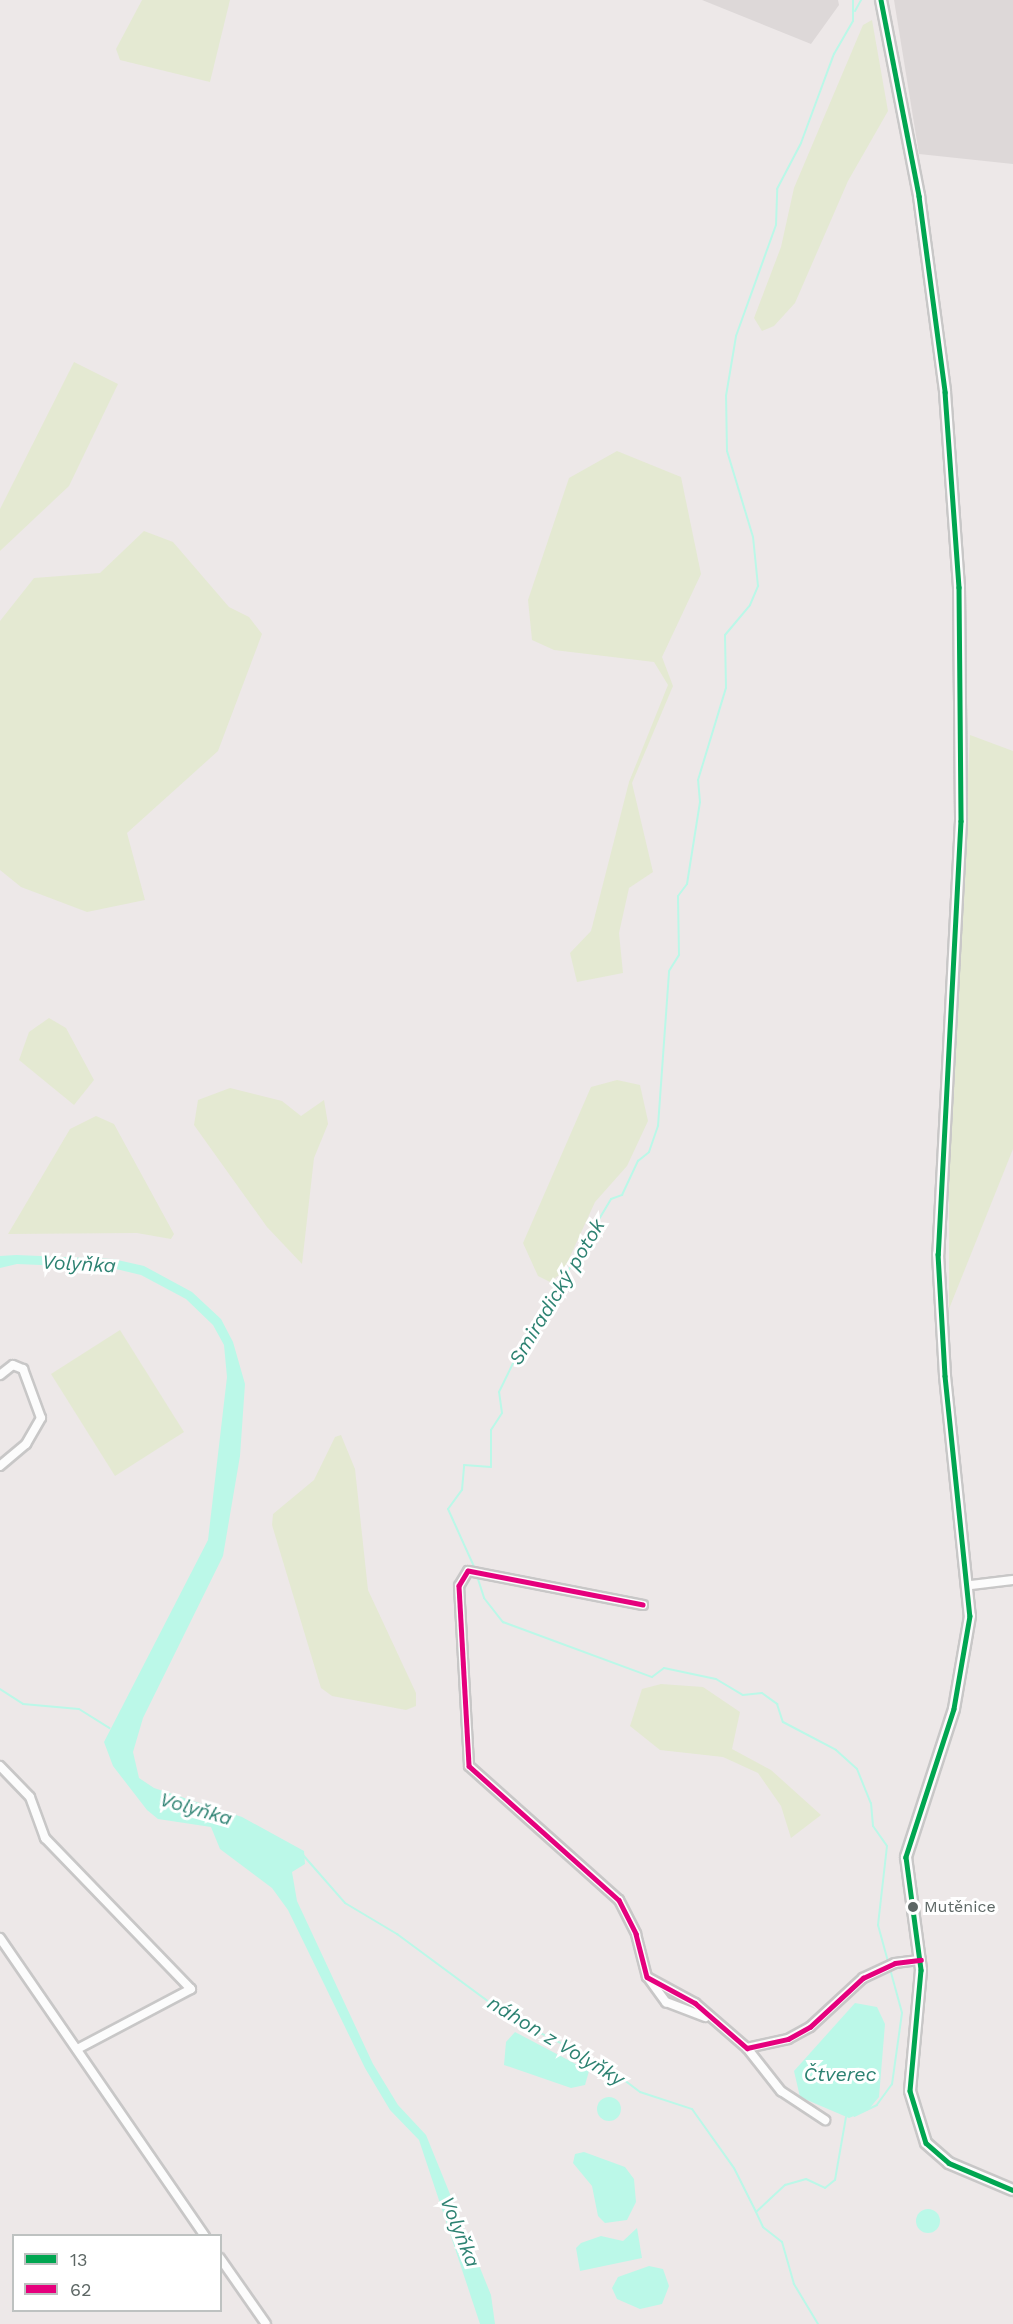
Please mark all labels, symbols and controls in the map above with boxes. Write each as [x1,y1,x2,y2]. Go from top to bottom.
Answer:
water label: Smiradický potok [504,1214,610,1370]
water label: Volyňka [41,1250,117,1278]
water label: Volyňka [157,1787,235,1831]
place label: Mutěnice [924,1897,996,1917]
marker: Mutěnice [907,1901,919,1913]
water label: náhon z Volyňky [483,1991,629,2091]
water label: Čtverec [804,2062,876,2086]
water label: Volyňka [435,2193,485,2271]
legend [12,2234,222,2312]
text: 13 [70,2249,88,2270]
text: 62 [70,2279,91,2300]

